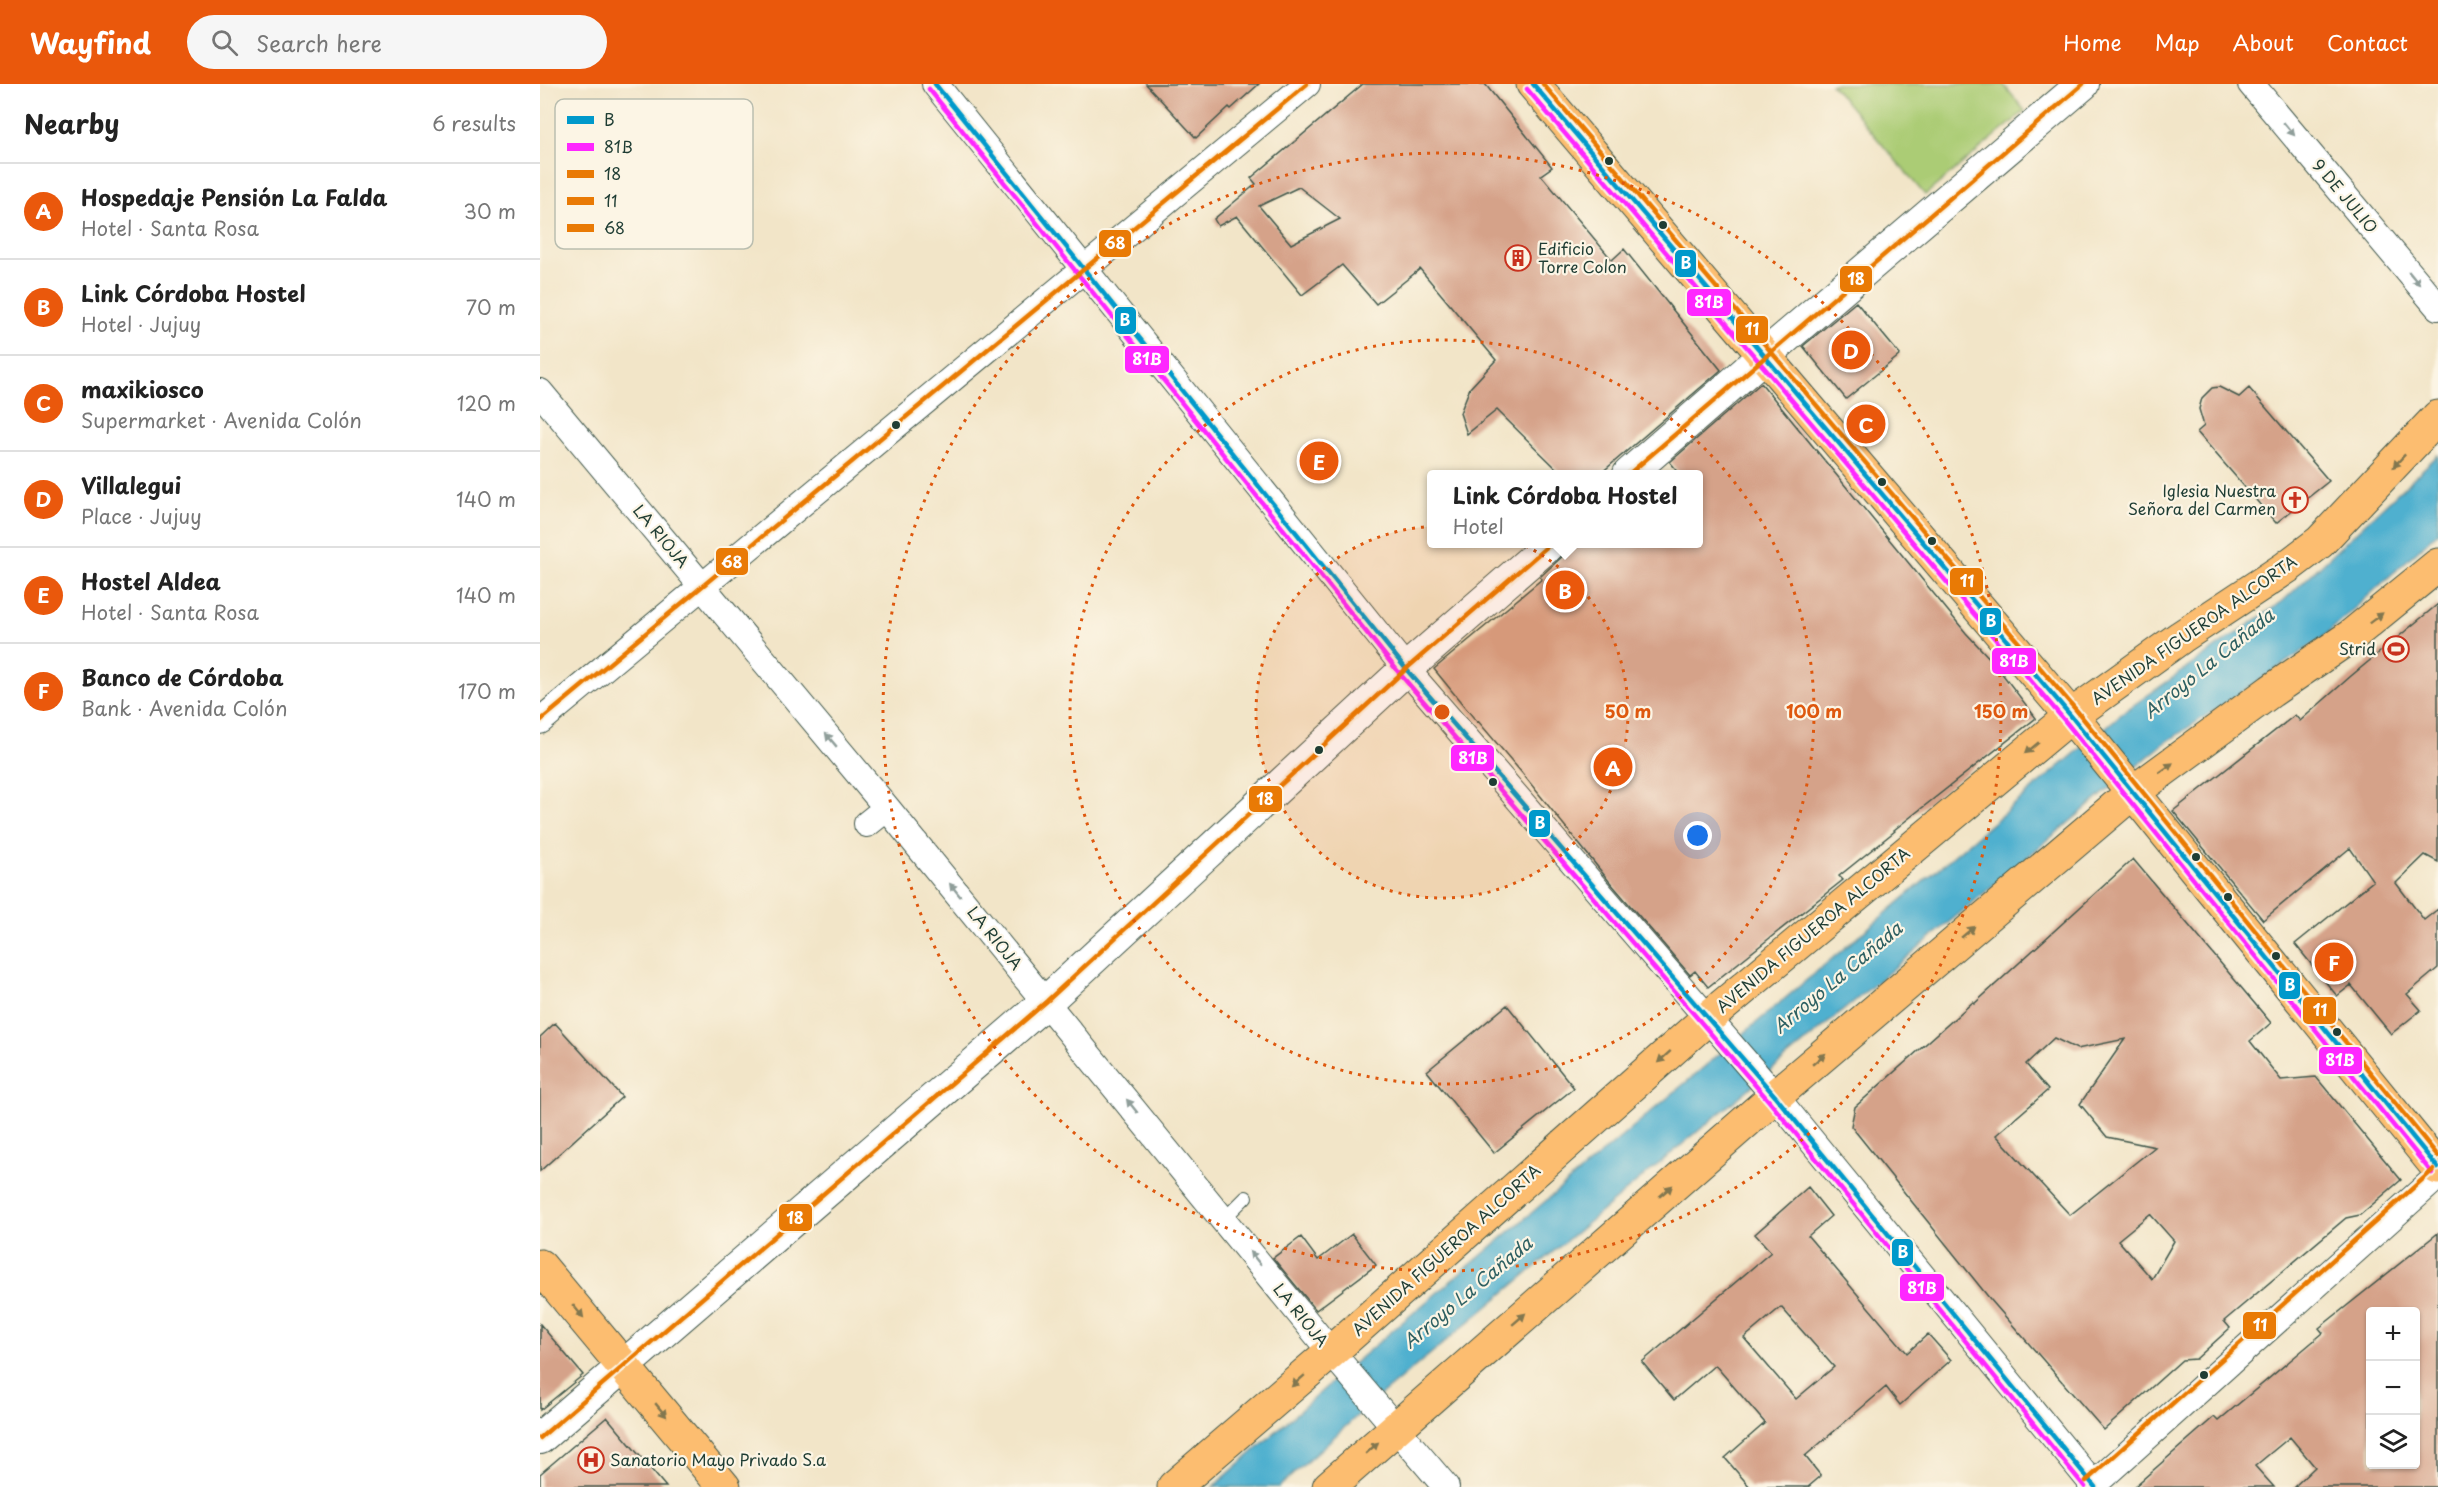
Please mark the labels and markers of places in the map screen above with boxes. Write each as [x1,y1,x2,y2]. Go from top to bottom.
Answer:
unlabelled marker [1603,155,1615,167]
unlabelled marker [1657,219,1669,231]
place label: Edificio Torre Colon [1538,236,1627,278]
building icon: Edificio Torre Colon [1503,243,1533,273]
pin: D [1832,328,1870,372]
pin: C [1846,402,1886,446]
unlabelled marker [890,419,902,431]
pin: E [1300,438,1338,484]
unlabelled marker [1876,476,1888,488]
place label: Iglesia Nuestra Señora del Carmen [2128,478,2276,520]
church icon: Iglesia Nuestra Señora del Carmen [2280,485,2310,515]
unlabelled marker [1926,535,1938,547]
pin: B [1546,568,1584,612]
sports icon: Strid [2381,634,2411,664]
place label: Strid [2339,636,2376,660]
centre of rings [1432,702,1452,722]
unlabelled marker [1313,744,1325,756]
pin: A [1594,744,1632,790]
unlabelled marker [1487,776,1499,788]
unlabelled marker [2190,851,2202,863]
unlabelled marker [2222,891,2234,903]
pin: F [2314,940,2354,984]
unlabelled marker [2270,950,2282,962]
unlabelled marker [2331,1026,2343,1038]
unlabelled marker [2198,1369,2210,1381]
hospital icon: Sanatorio Mayo Privado S.a [576,1445,606,1475]
place label: Sanatorio Mayo Privado S.a [610,1447,826,1471]

